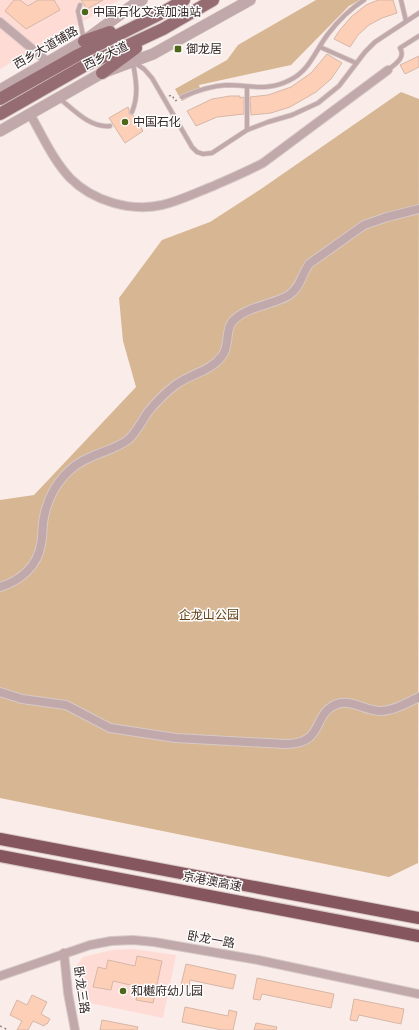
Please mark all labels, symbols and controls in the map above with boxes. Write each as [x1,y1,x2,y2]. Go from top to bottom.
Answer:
place label: 中国石化文滨加油站 [93,4,201,21]
marker: 中国石化文滨加油站 [80,7,90,17]
street label: 西乡大道辅路 [11,23,81,73]
street label: 西乡大道 [81,38,131,74]
place label: 御龙居 [186,41,222,58]
marker: 御龙居 [173,44,183,54]
place label: 中国石化 [133,114,181,131]
marker: 中国石化 [120,117,130,127]
park label: 企龙山公园 [179,607,239,624]
street label: 京港澳高速 [181,868,243,896]
street label: 卧龙一路 [186,927,236,953]
street label: 卧龙三路 [69,965,93,1015]
place label: 和樾府幼儿园 [131,983,203,1000]
marker: 和樾府幼儿园 [118,986,128,996]

